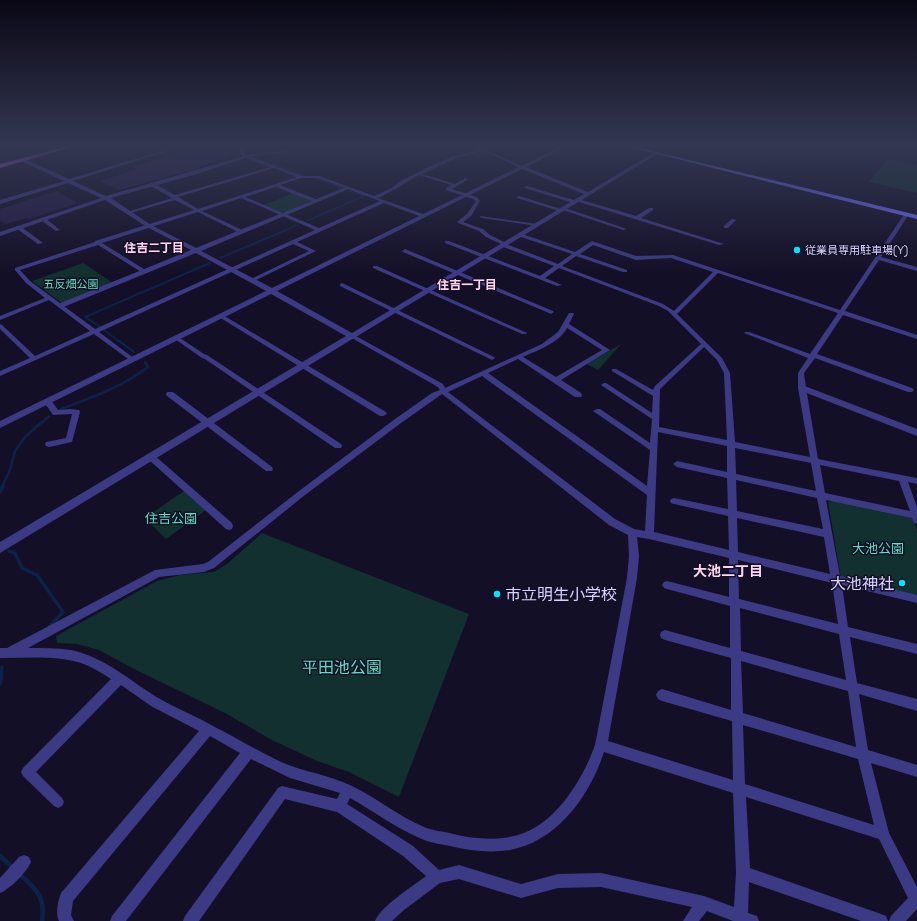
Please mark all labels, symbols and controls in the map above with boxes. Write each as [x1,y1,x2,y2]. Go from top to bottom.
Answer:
district label: 住吉二丁目 [124,240,184,256]
place label: 従業員専用駐車場(Y) [805,243,908,257]
marker: 従業員専用駐車場(Y) [792,245,802,255]
park label: 五反畑公園 [44,277,99,291]
district label: 住吉一丁目 [437,277,497,293]
park label: 住吉公園 [145,510,197,527]
park label: 大池公園 [852,540,904,557]
district label: 大池二丁目 [693,562,763,580]
place label: 大池神社 [830,573,894,594]
marker: 大池神社 [897,578,907,588]
place label: 市立明生小学校 [505,584,617,605]
marker: 市立明生小学校 [492,589,502,599]
park label: 平田池公園 [302,657,382,678]

